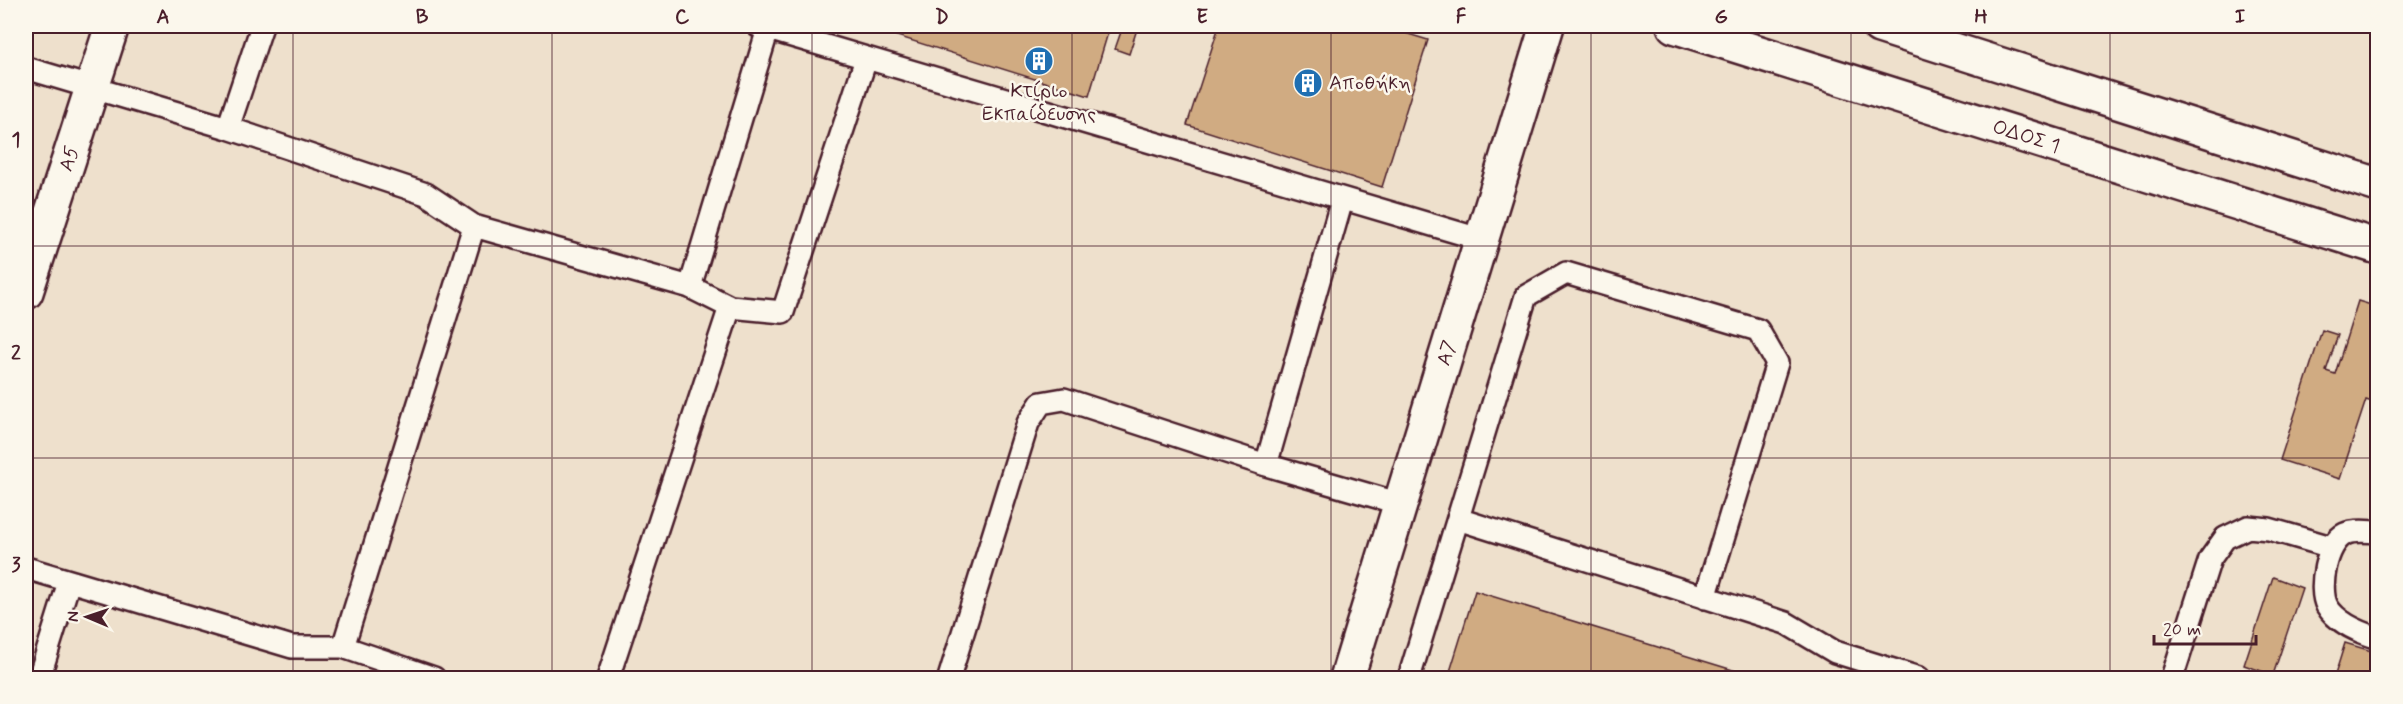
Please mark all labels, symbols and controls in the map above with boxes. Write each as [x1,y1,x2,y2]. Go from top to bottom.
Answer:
text: A [156,4,170,31]
text: B [416,4,429,31]
text: C [675,4,690,31]
text: D [935,4,949,31]
text: E [1196,4,1208,31]
text: F [1456,4,1467,31]
text: G [1714,4,1728,31]
text: H [1974,4,1988,31]
text: I [2235,4,2245,31]
building icon: Κτίριο Εκπαίδευσης [1023,45,1055,77]
building icon: Αποθήκη [1292,67,1324,99]
place label: Αποθήκη [1329,70,1411,97]
place label: Κτίριο Εκπαίδευσης [982,78,1096,128]
street label: ΟΔΟΣ 1 [1989,113,2063,160]
text: 1 [12,127,20,154]
street label: Α5 [52,143,86,175]
street label: Α7 [1430,337,1463,369]
text: 2 [11,340,21,367]
text: 3 [11,552,21,579]
north arrow [57,587,117,647]
scale bar [2154,608,2256,646]
text: N [63,611,84,622]
text: 20 m [2163,618,2201,642]

